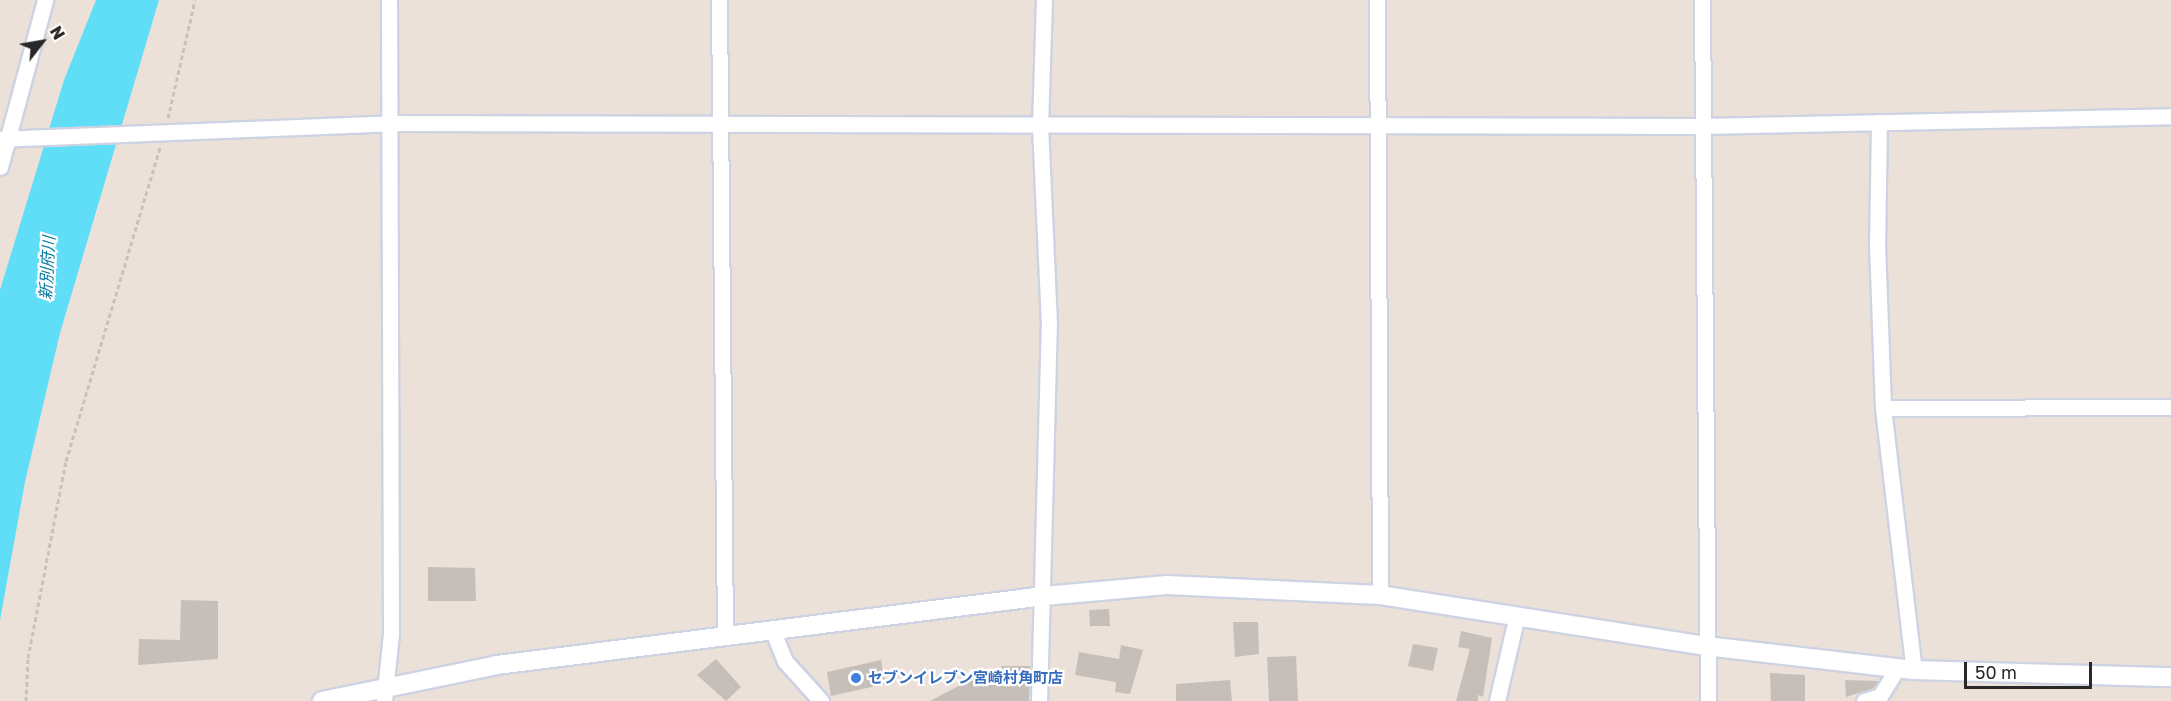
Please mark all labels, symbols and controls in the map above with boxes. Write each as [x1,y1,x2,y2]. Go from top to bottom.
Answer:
north arrow [12,12,72,72]
text: N [46,22,69,43]
water label: 新別府川 [36,236,58,300]
scale bar [1967,650,2094,688]
text: 50 m [1975,661,2017,683]
place label: セブンイレブン宮崎村角町店 [868,669,1063,687]
marker: セブンイレブン宮崎村角町店 [849,671,863,685]

